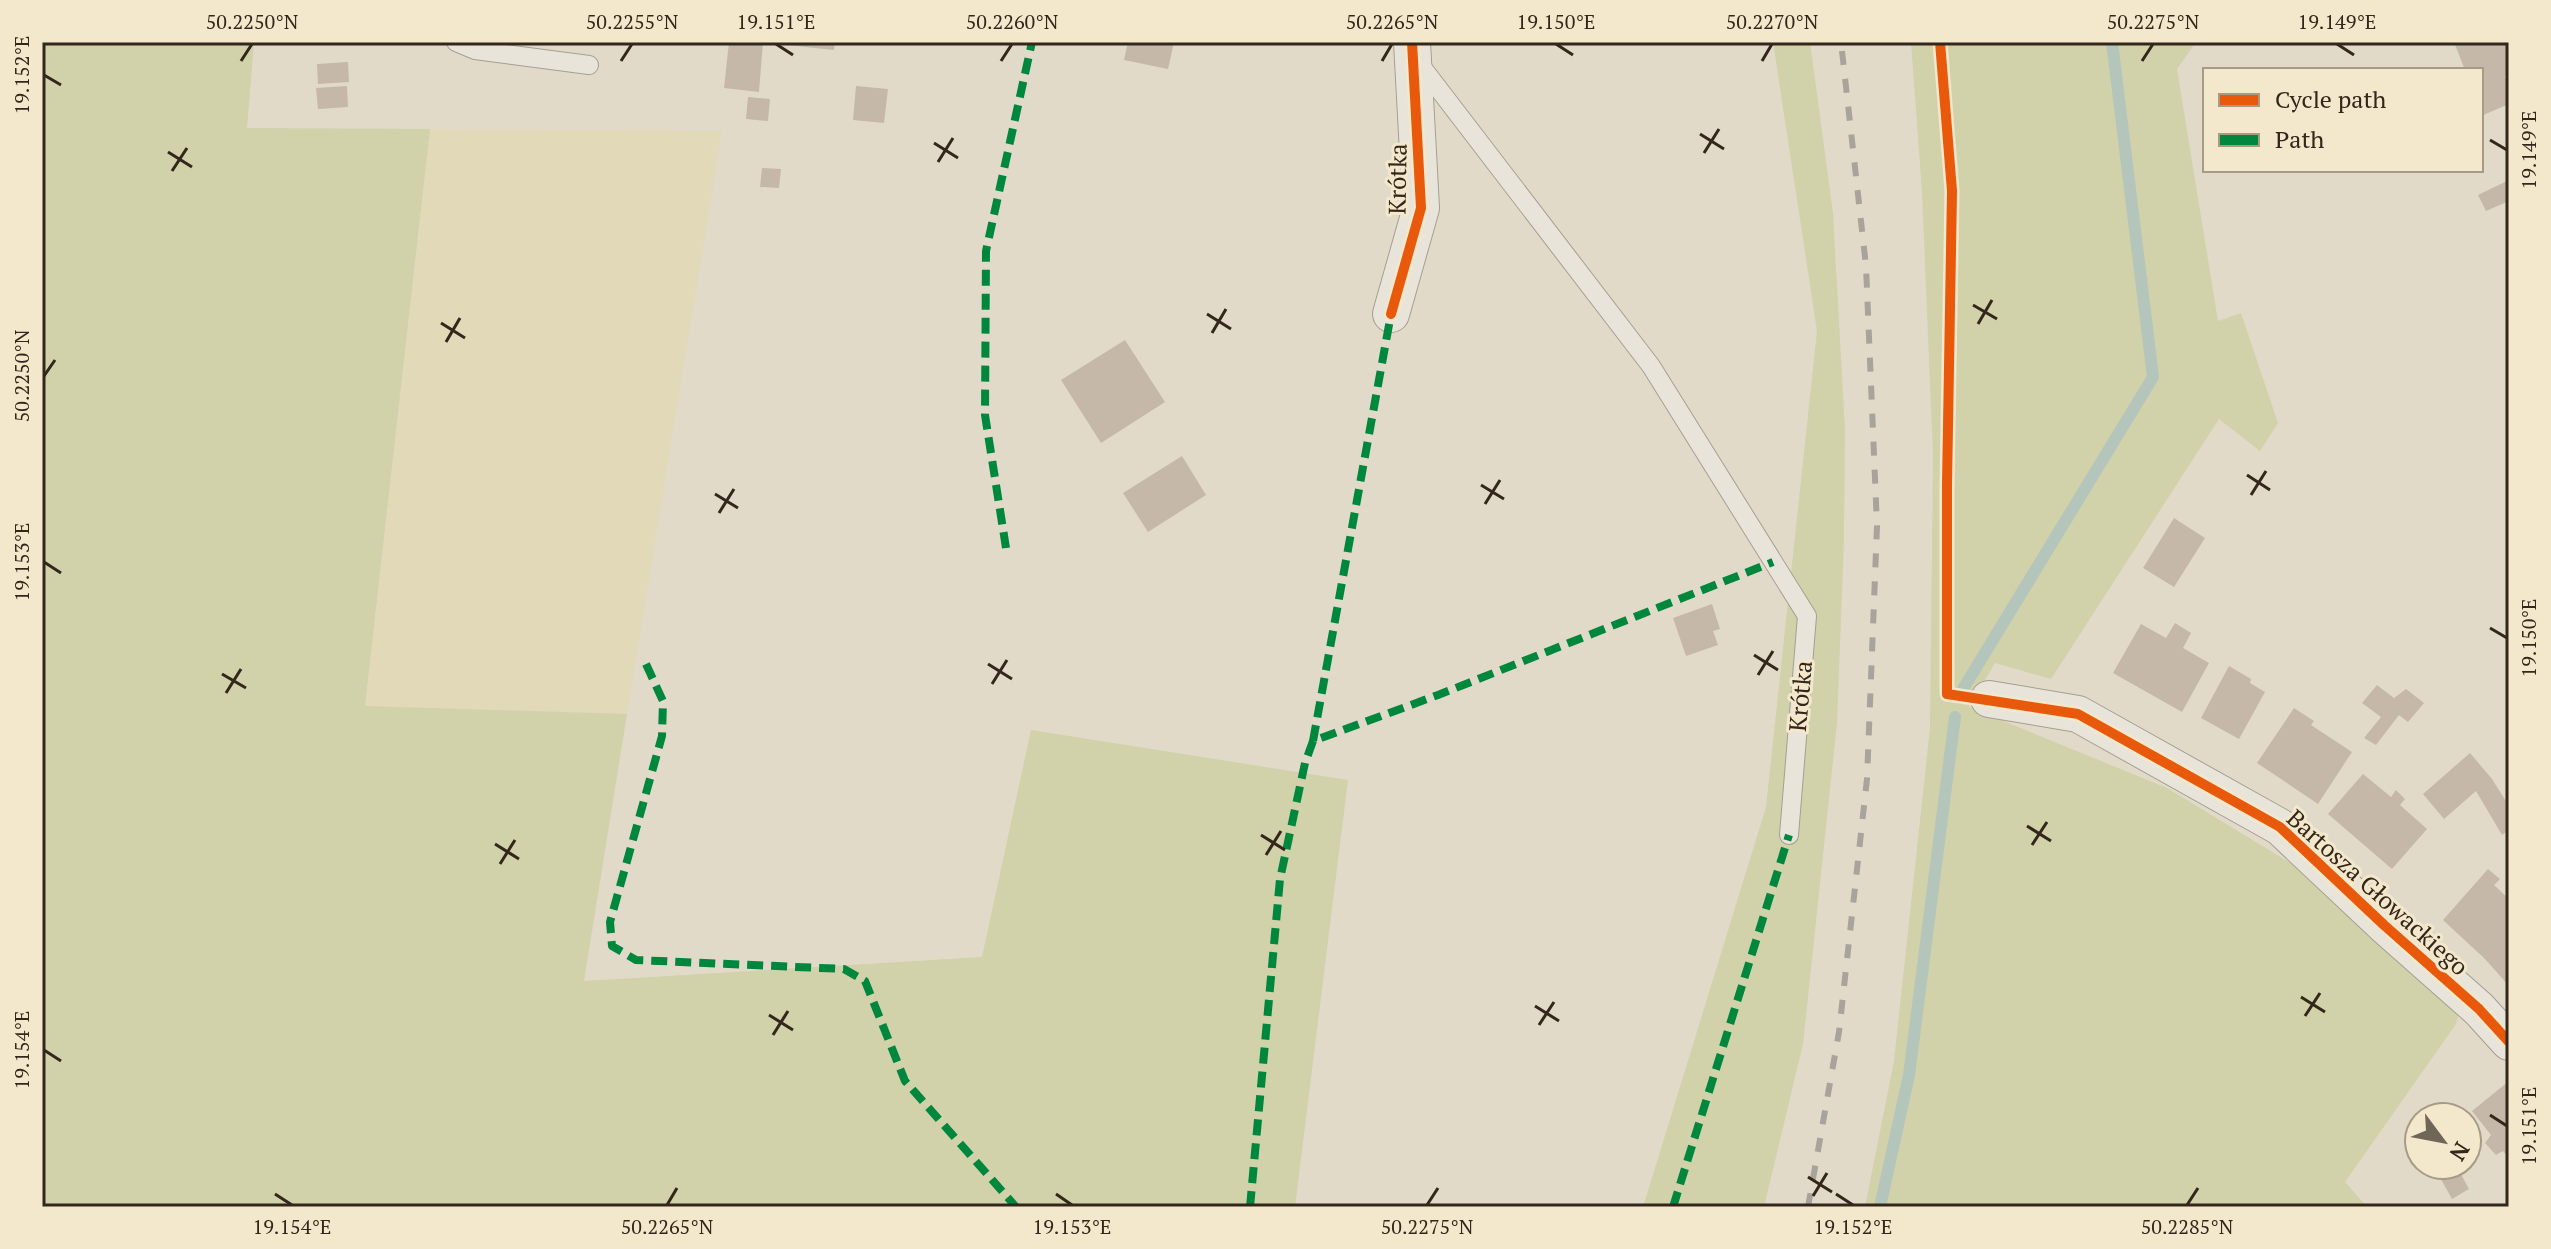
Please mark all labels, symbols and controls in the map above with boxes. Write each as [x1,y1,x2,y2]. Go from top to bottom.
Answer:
text: 50.2250°N [206,8,299,35]
text: 50.2255°N [586,8,679,35]
text: 19.151°E [737,8,816,35]
text: 50.2260°N [966,8,1059,35]
text: 50.2265°N [1346,8,1439,35]
text: 19.150°E [1517,8,1596,35]
text: 50.2270°N [1726,8,1819,35]
text: 50.2275°N [2107,8,2200,35]
text: 19.149°E [2298,8,2377,35]
text: 19.152°E [8,36,35,115]
legend [2203,68,2483,172]
text: Cycle path [2275,83,2386,115]
text: 19.149°E [2515,111,2542,190]
text: Path [2275,123,2324,155]
street label: Krótka [1380,143,1414,215]
text: 50.2250°N [8,329,35,422]
text: 19.153°E [8,523,35,602]
text: 19.150°E [2515,599,2542,678]
street label: Krótka [1781,659,1819,733]
street label: Bartosza Głowackiego [2280,802,2476,982]
text: 19.154°E [8,1011,35,1090]
text: 19.151°E [2515,1087,2542,1166]
north arrow [2403,1101,2483,1181]
text: N [2444,1137,2477,1167]
text: 19.154°E [253,1213,332,1240]
text: 50.2265°N [621,1213,714,1240]
text: 19.153°E [1033,1213,1112,1240]
text: 50.2275°N [1381,1213,1474,1240]
text: 19.152°E [1814,1213,1893,1240]
text: 50.2285°N [2141,1213,2234,1240]

